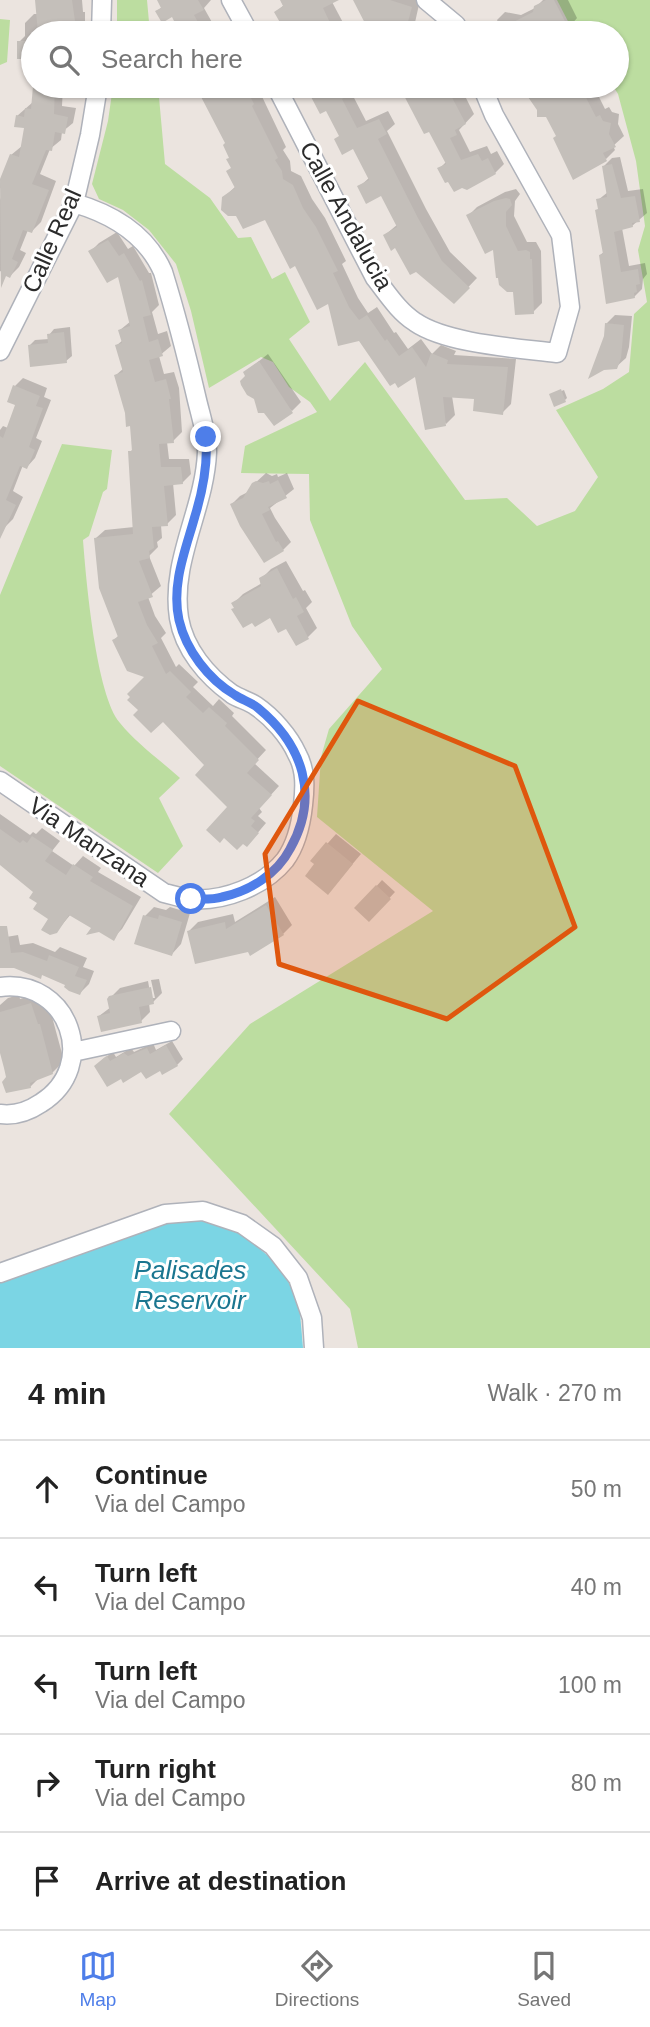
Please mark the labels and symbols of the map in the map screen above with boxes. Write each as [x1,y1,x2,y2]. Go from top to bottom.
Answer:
street label: Calle Andalucia [295,137,399,295]
street label: Calle Real [17,185,86,297]
route end [190,421,221,452]
street label: Via Manzana [24,791,155,892]
route start [175,883,206,914]
water label: Palisades Reservoir [134,1255,247,1315]

